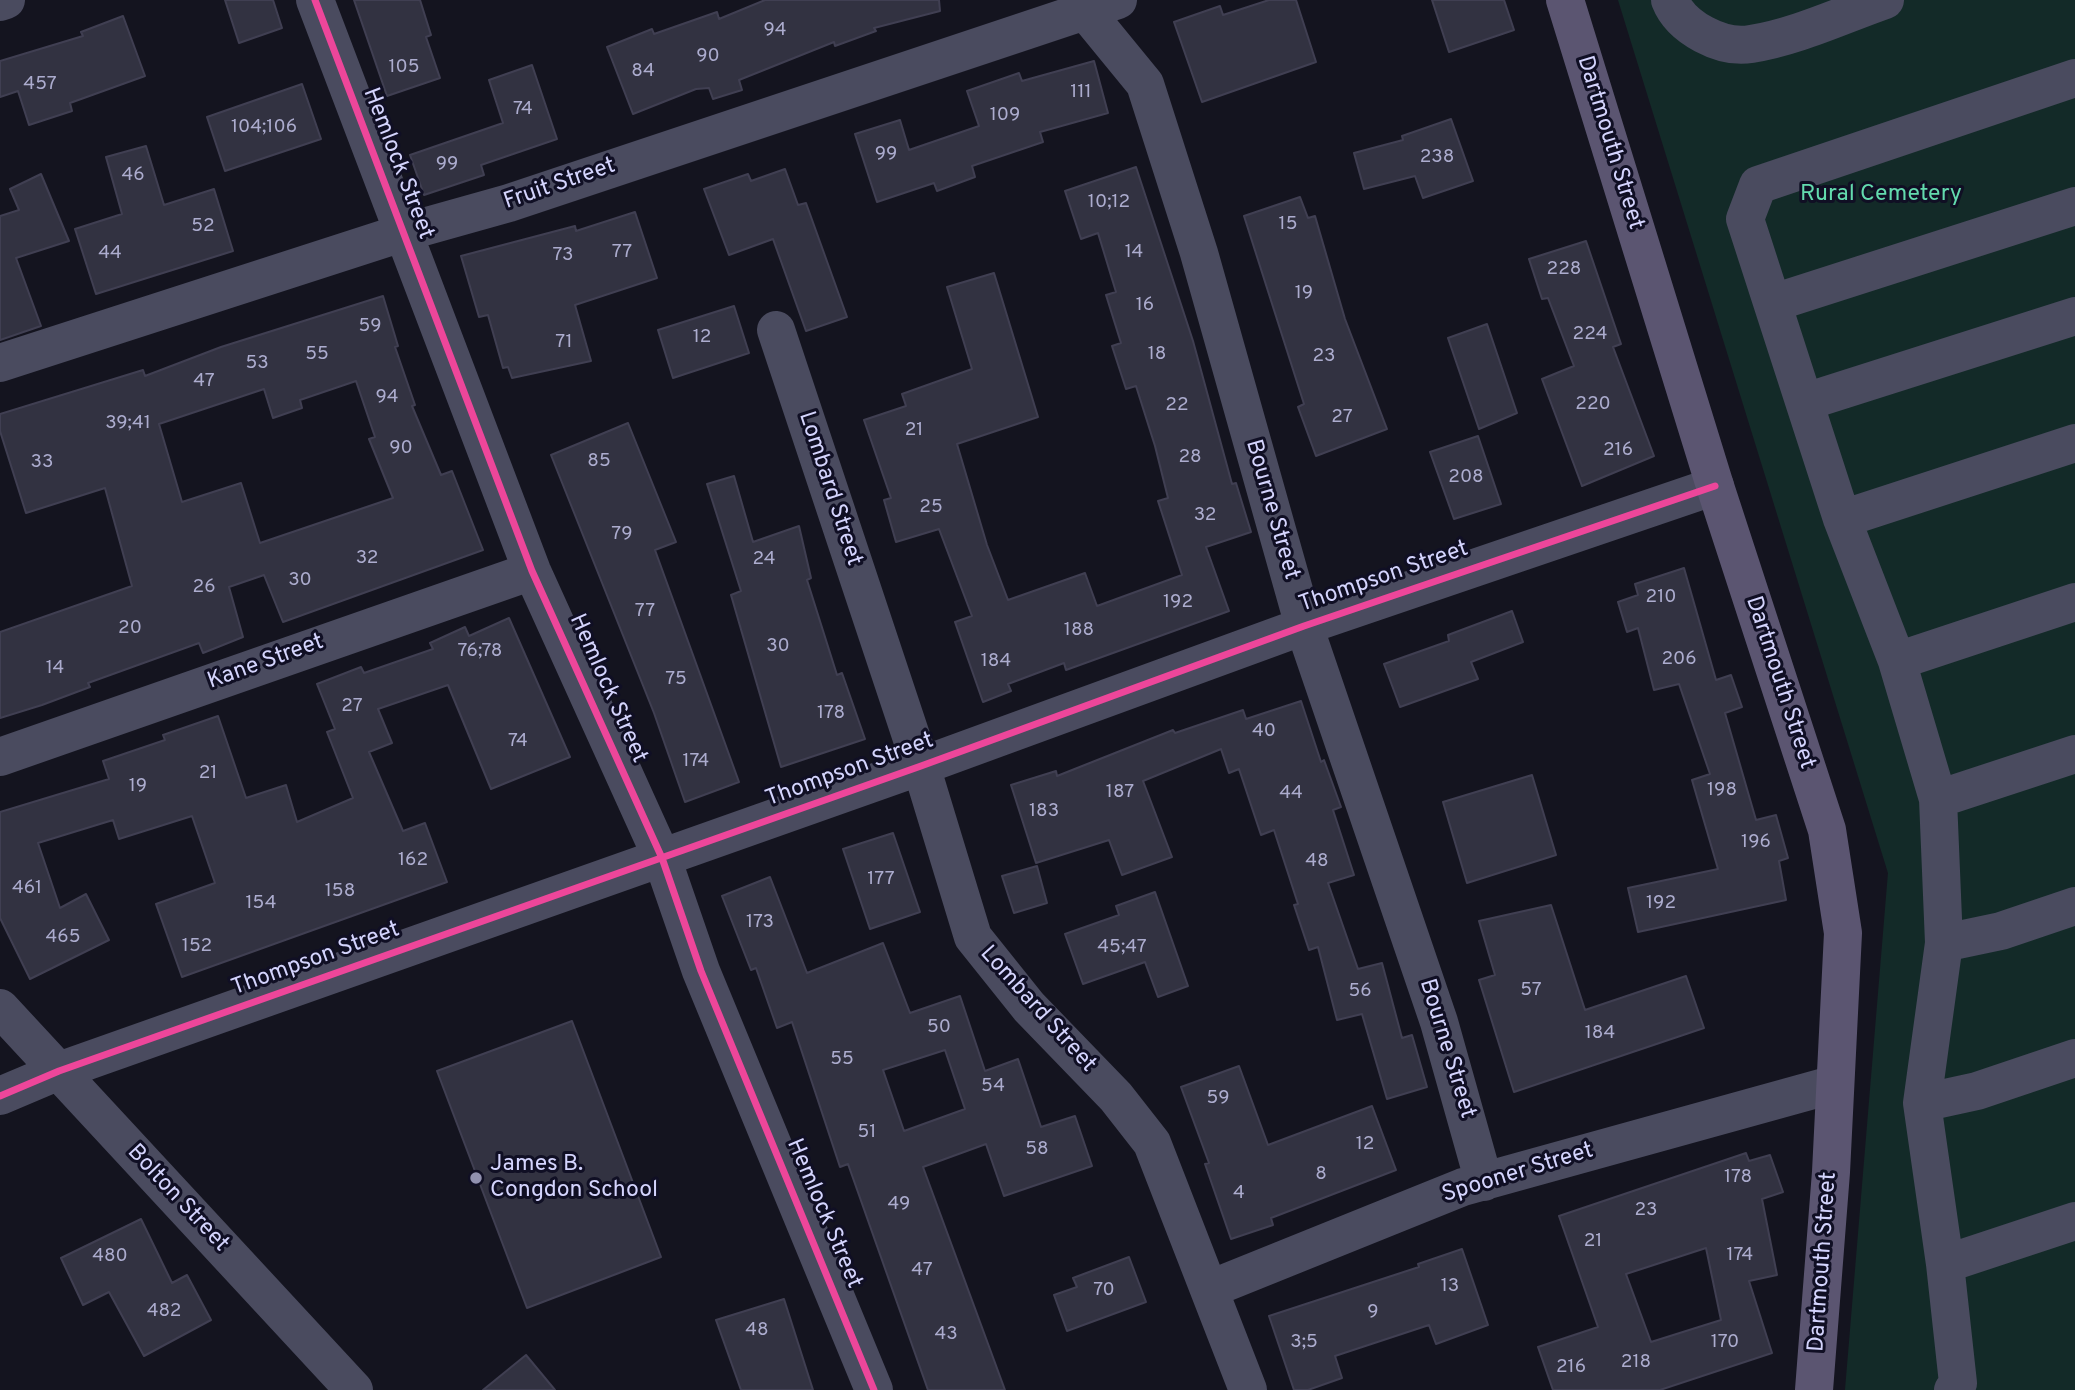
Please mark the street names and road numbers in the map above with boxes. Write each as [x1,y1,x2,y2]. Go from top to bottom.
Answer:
street label: Dartmouth Street [1569,53,1649,233]
street label: Hemlock Street [355,84,439,244]
street label: Fruit Street [501,153,619,217]
street label: Lombard Street [791,408,867,570]
street label: Bourne Street [1238,437,1304,583]
street label: Thompson Street [1296,536,1472,620]
street label: Dartmouth Street [1738,593,1820,773]
street label: Hemlock Street [562,610,652,768]
street label: Kane Street [204,629,328,697]
street label: Thompson Street [762,728,938,814]
street label: Thompson Street [228,917,404,1003]
street label: Lombard Street [973,941,1101,1079]
street label: Bourne Street [1412,976,1480,1122]
street label: Hemlock Street [779,1135,867,1293]
street label: Spooner Street [1439,1138,1597,1210]
street label: Bolton Street [120,1139,234,1259]
street label: Dartmouth Street [1804,1171,1844,1353]

